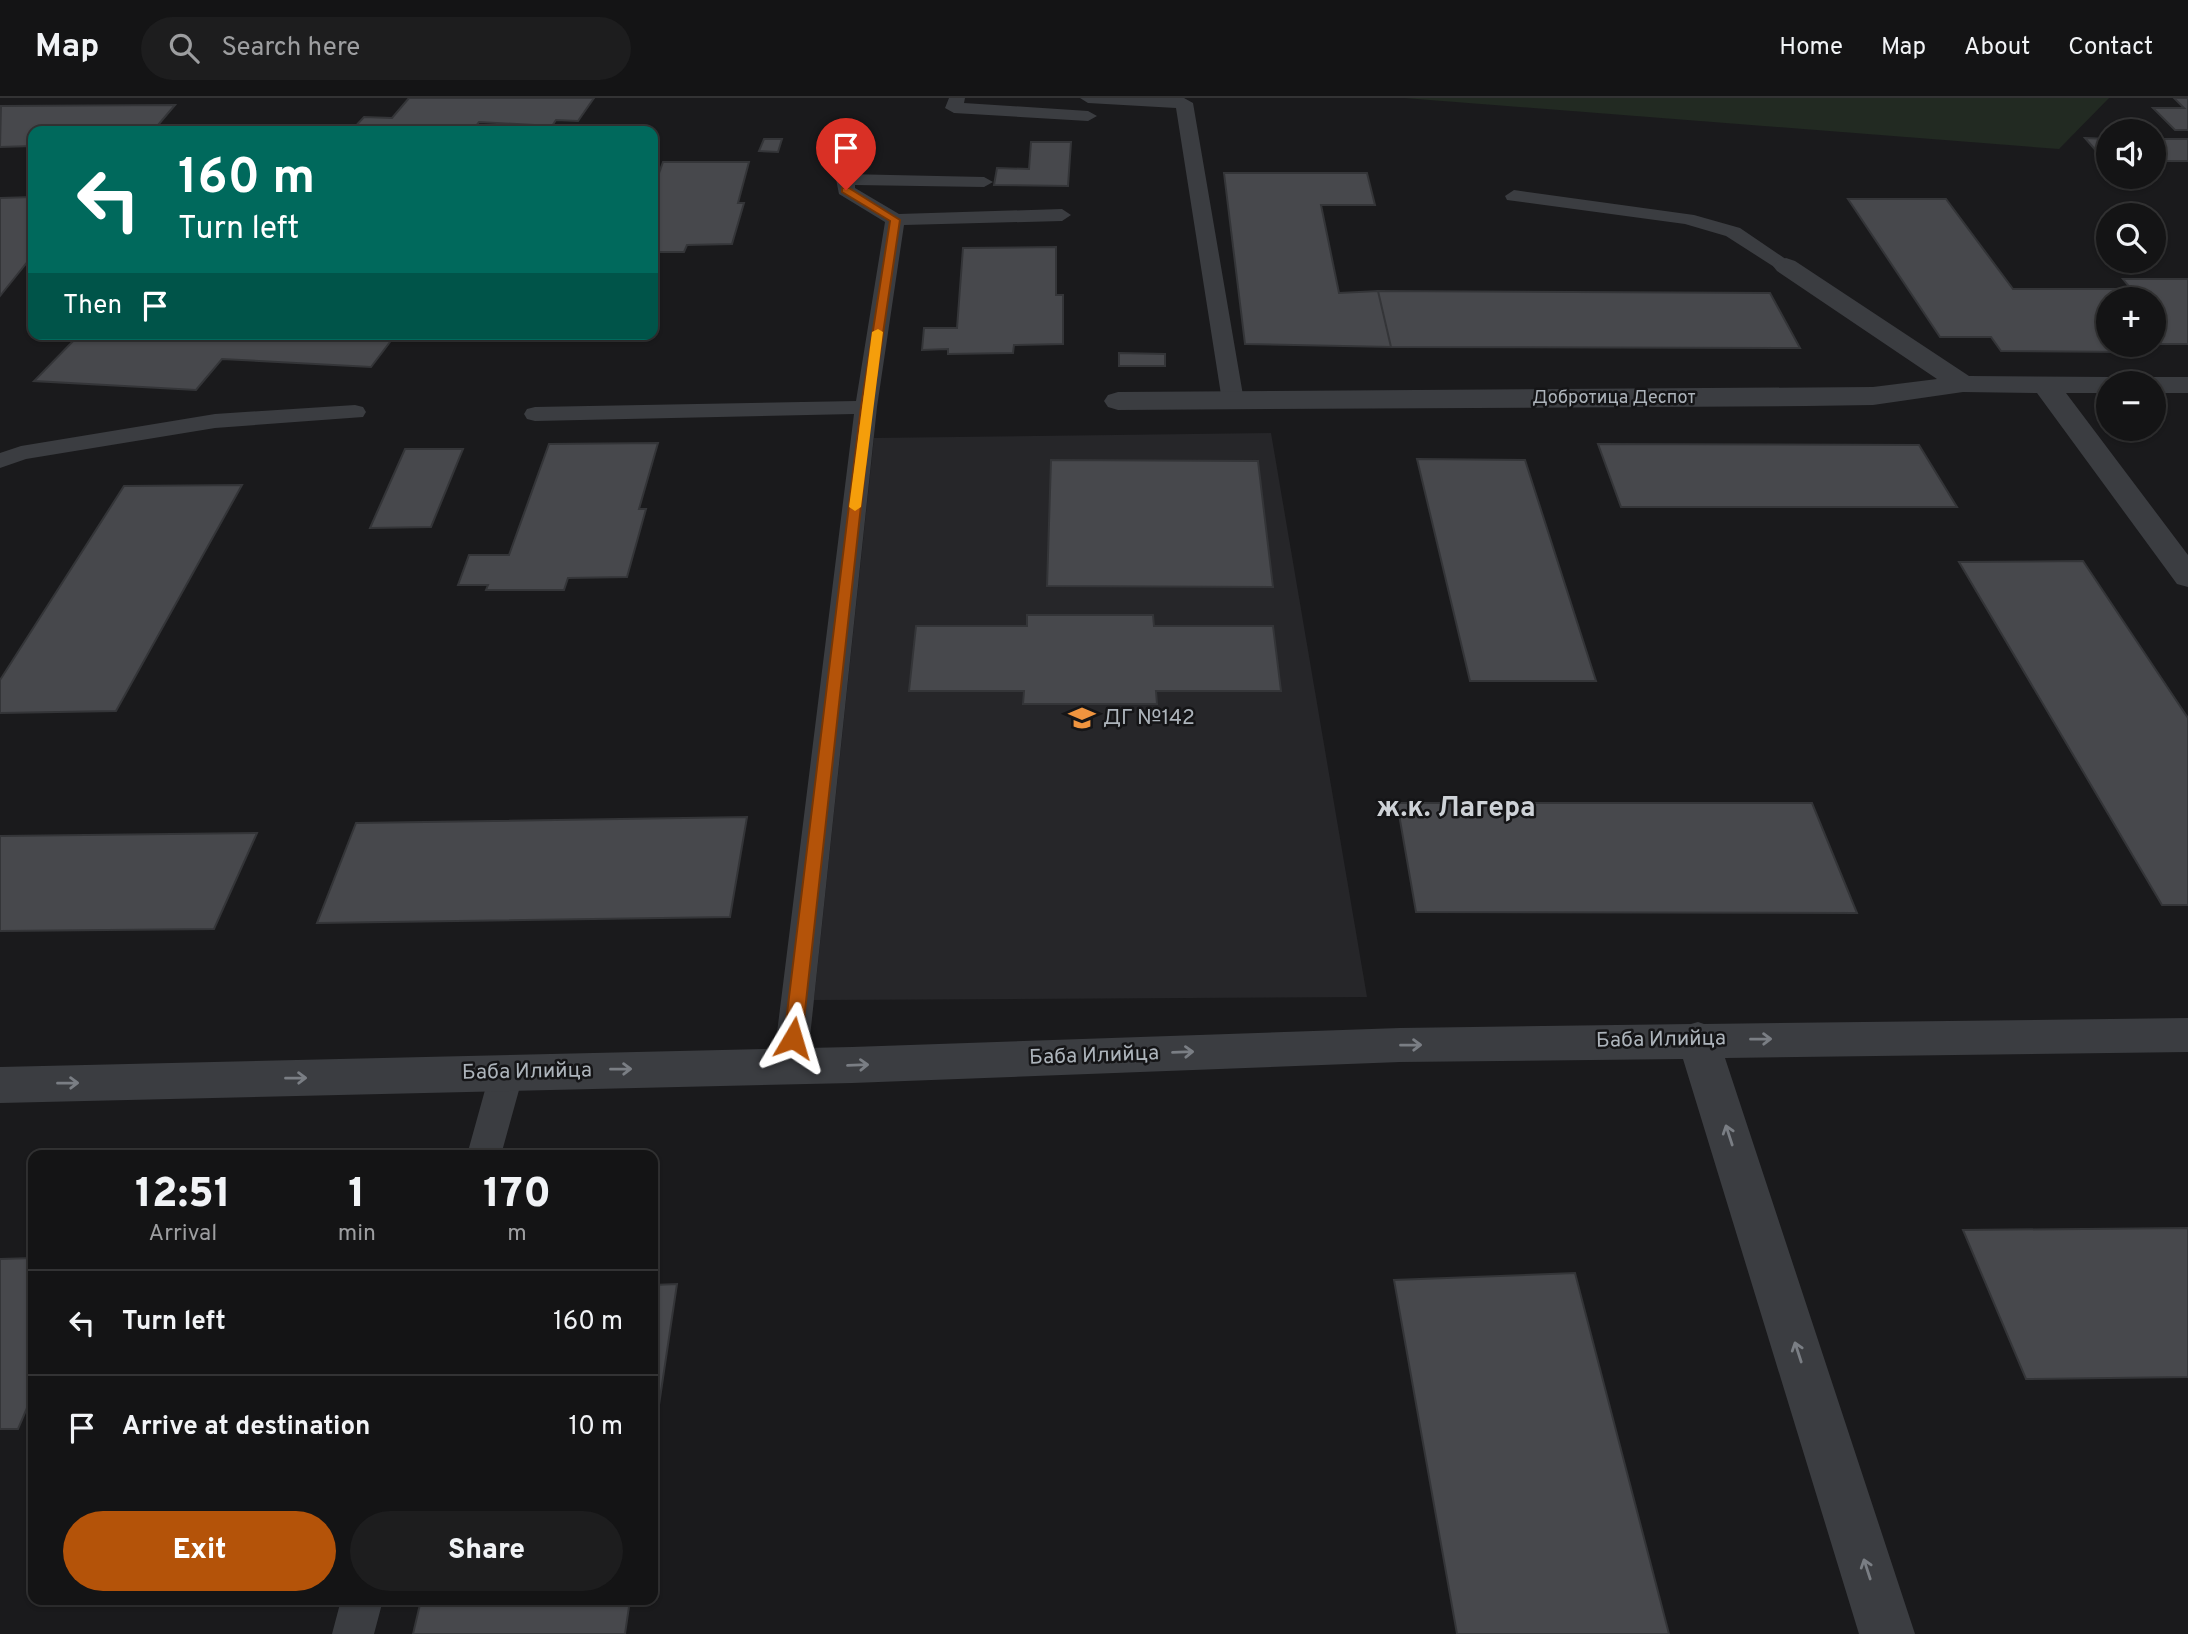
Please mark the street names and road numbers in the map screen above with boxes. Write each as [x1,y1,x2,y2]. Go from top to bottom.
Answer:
street label: Добротица Деспот [1532,387,1696,410]
street label: Баба Илийца [1596,1025,1726,1055]
street label: Баба Илийца [1029,1040,1159,1072]
street label: Баба Илийца [462,1057,592,1087]

